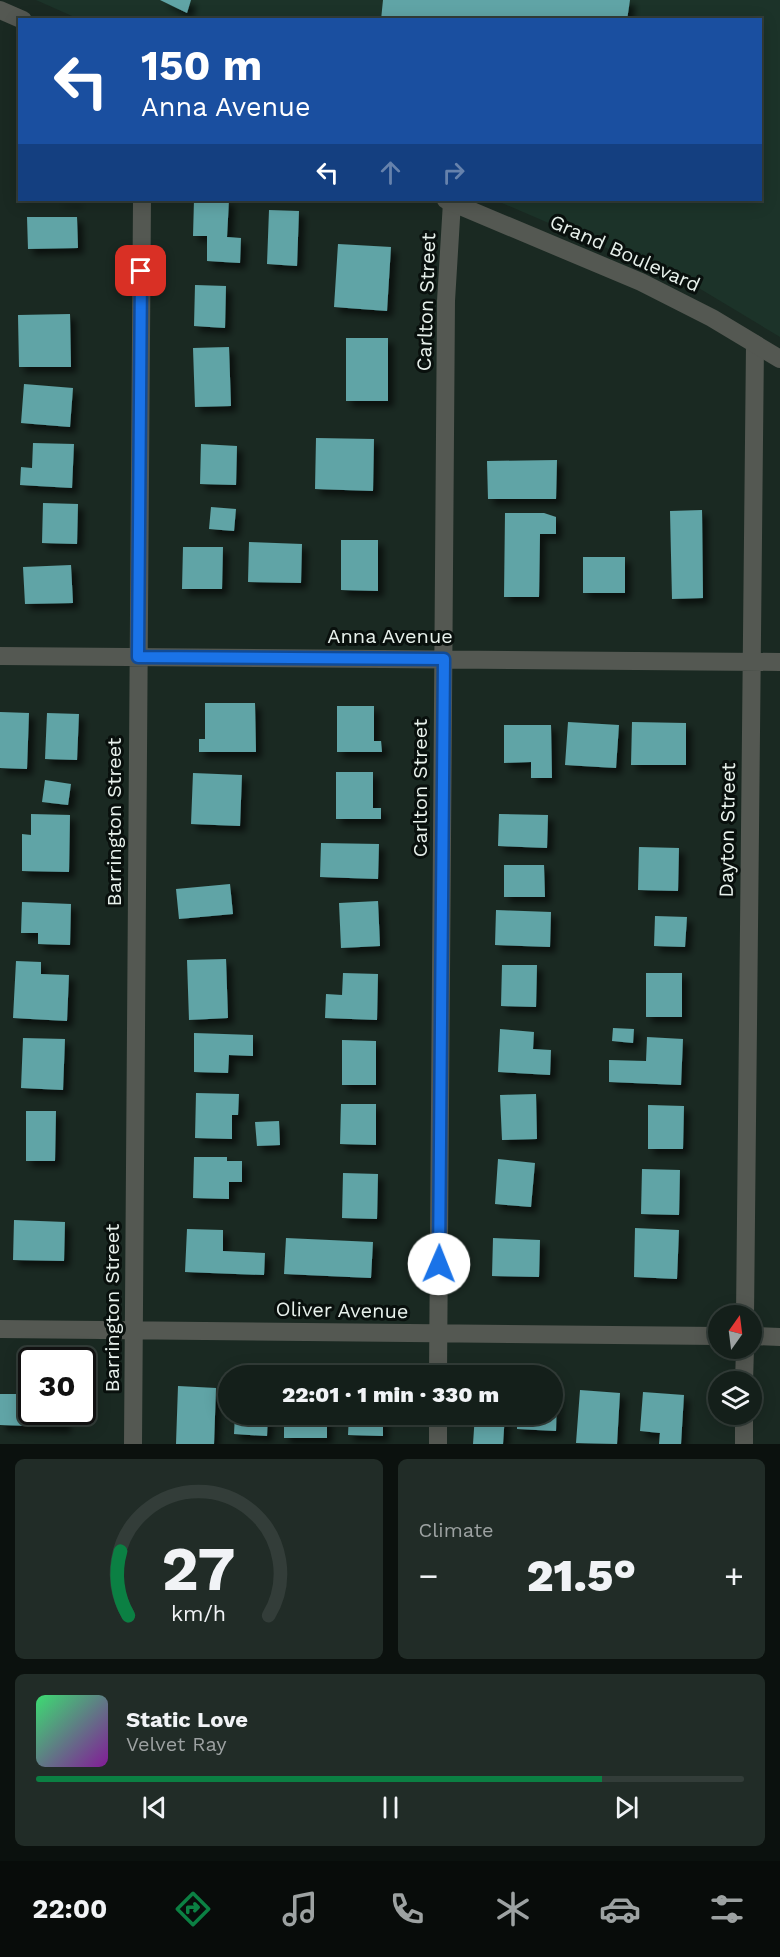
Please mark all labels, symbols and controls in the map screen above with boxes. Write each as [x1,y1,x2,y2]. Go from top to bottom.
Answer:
text: 150 m [141,41,262,90]
icon: left [42,42,120,120]
text: Anna Avenue [141,91,311,123]
icon: left [311,156,344,189]
icon: ahead [374,156,407,189]
icon: right [437,156,470,189]
street label: Grand Boulevard [546,209,704,297]
street label: Carlton Street [412,232,440,372]
pin [115,245,166,296]
icon: arrive [124,254,157,287]
street label: Anna Avenue [327,624,453,648]
street label: Carlton Street [408,718,432,857]
street label: Barrington Street [102,737,126,906]
street label: Dayton Street [714,762,740,898]
street label: Barrington Street [100,1223,124,1392]
position arrow [407,1232,471,1296]
street label: Oliver Avenue [275,1297,409,1323]
north arrow [708,1305,762,1359]
map controls [708,1305,762,1425]
speed limit sign: 30 [18,1347,96,1425]
button: layers [708,1371,762,1425]
text: 22:01 · 1 min · 330 m [282,1382,499,1407]
text: Climate [419,1518,494,1542]
text: 27 [162,1532,236,1605]
text: 21.5° [526,1549,636,1602]
text: − [419,1556,438,1595]
text: + [724,1556,744,1595]
text: km/h [171,1601,226,1626]
text: Static Love [126,1707,248,1732]
text: Velvet Ray [126,1732,227,1756]
icon: previous [138,1791,171,1824]
icon: pause [374,1791,407,1824]
icon: next [610,1791,643,1824]
icon: directions [172,1888,214,1930]
icon: music [279,1888,321,1930]
icon: phone [386,1888,428,1930]
icon: climate [492,1888,534,1930]
icon: car [599,1888,641,1930]
icon: filters [706,1888,748,1930]
text: 22:00 [32,1893,107,1925]

